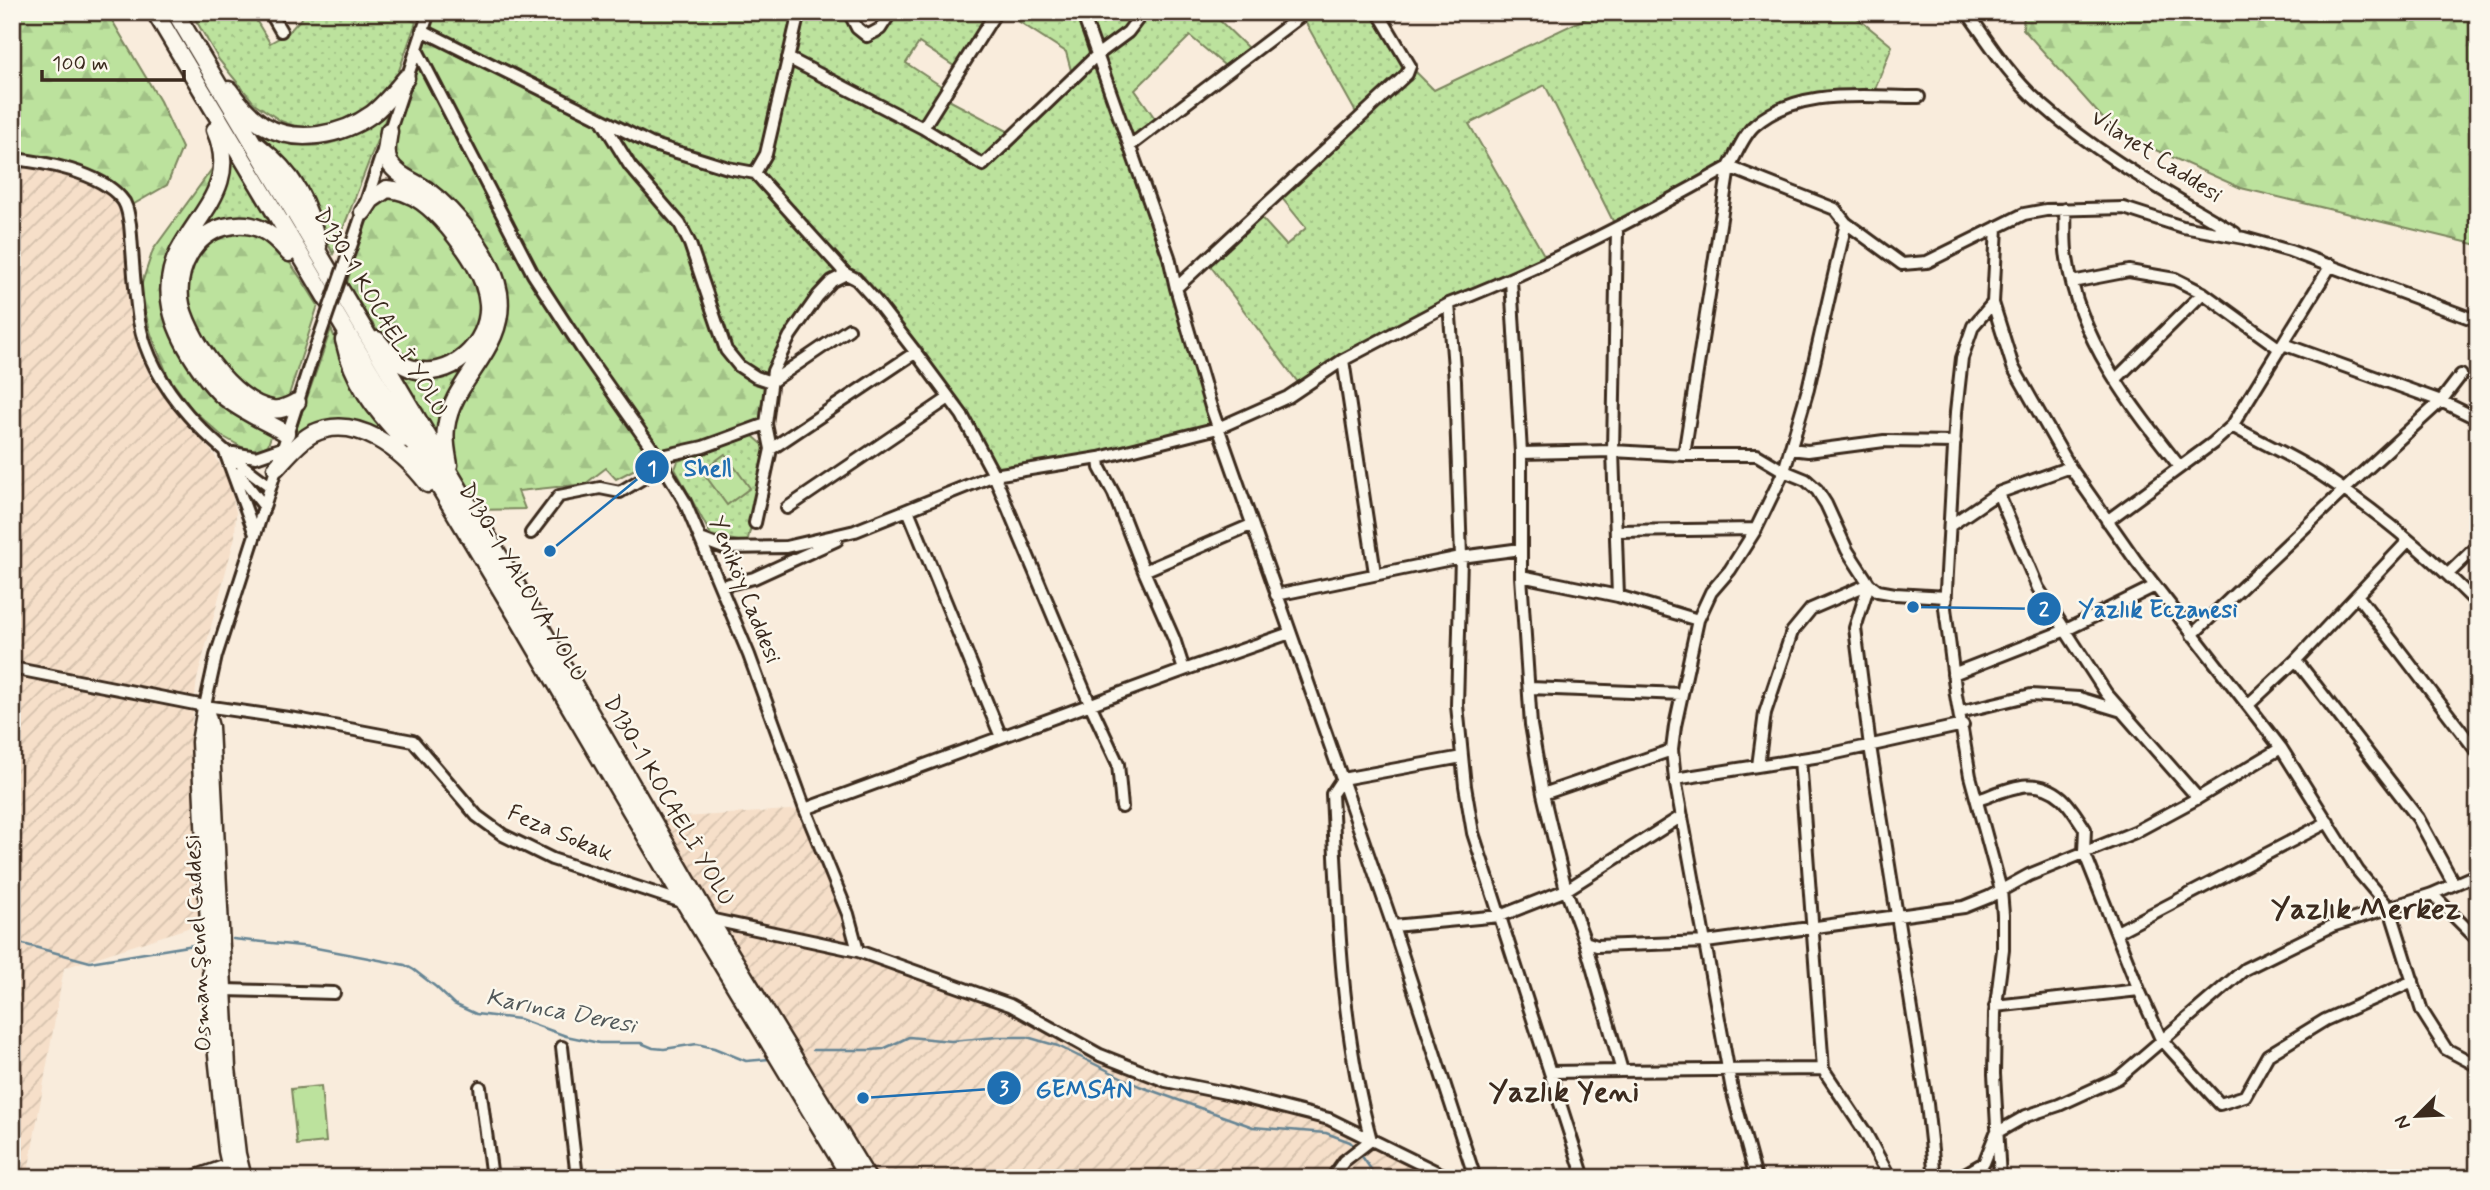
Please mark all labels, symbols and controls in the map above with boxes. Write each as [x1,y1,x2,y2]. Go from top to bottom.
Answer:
scale bar [42,38,184,82]
text: 100 m [52,50,108,78]
street label: Vilayet Caddesi [2085,103,2227,211]
street label: D130-1 KOCAELİ YOLU [306,203,454,423]
callout: Shell [635,445,746,490]
text: Shell [684,454,732,485]
text: 1 [647,455,657,483]
street label: D130-1 YALOVA YOLU [451,478,593,688]
street label: Yeniköy Caddesi [701,512,787,668]
callout: Yazlık Eczanesi [2027,587,2255,632]
text: Yazlık Eczanesi [2078,595,2238,626]
text: 2 [2039,596,2050,624]
street label: D130-1 KOCAELİ YOLU [595,690,741,912]
street label: Feza Sokak [503,798,617,870]
street label: Osman Şenel Caddesi [178,834,220,1052]
district label: Yazlık Merkez [2271,890,2461,929]
water label: Karınca Deresi [483,982,641,1042]
callout: GEMSAN [987,1066,1147,1111]
district label: Yazlık Yeni [1489,1073,1639,1112]
text: 3 [999,1075,1009,1103]
text: GEMSAN [1036,1075,1132,1106]
north arrow [2382,1082,2452,1152]
text: N [2389,1111,2417,1133]

